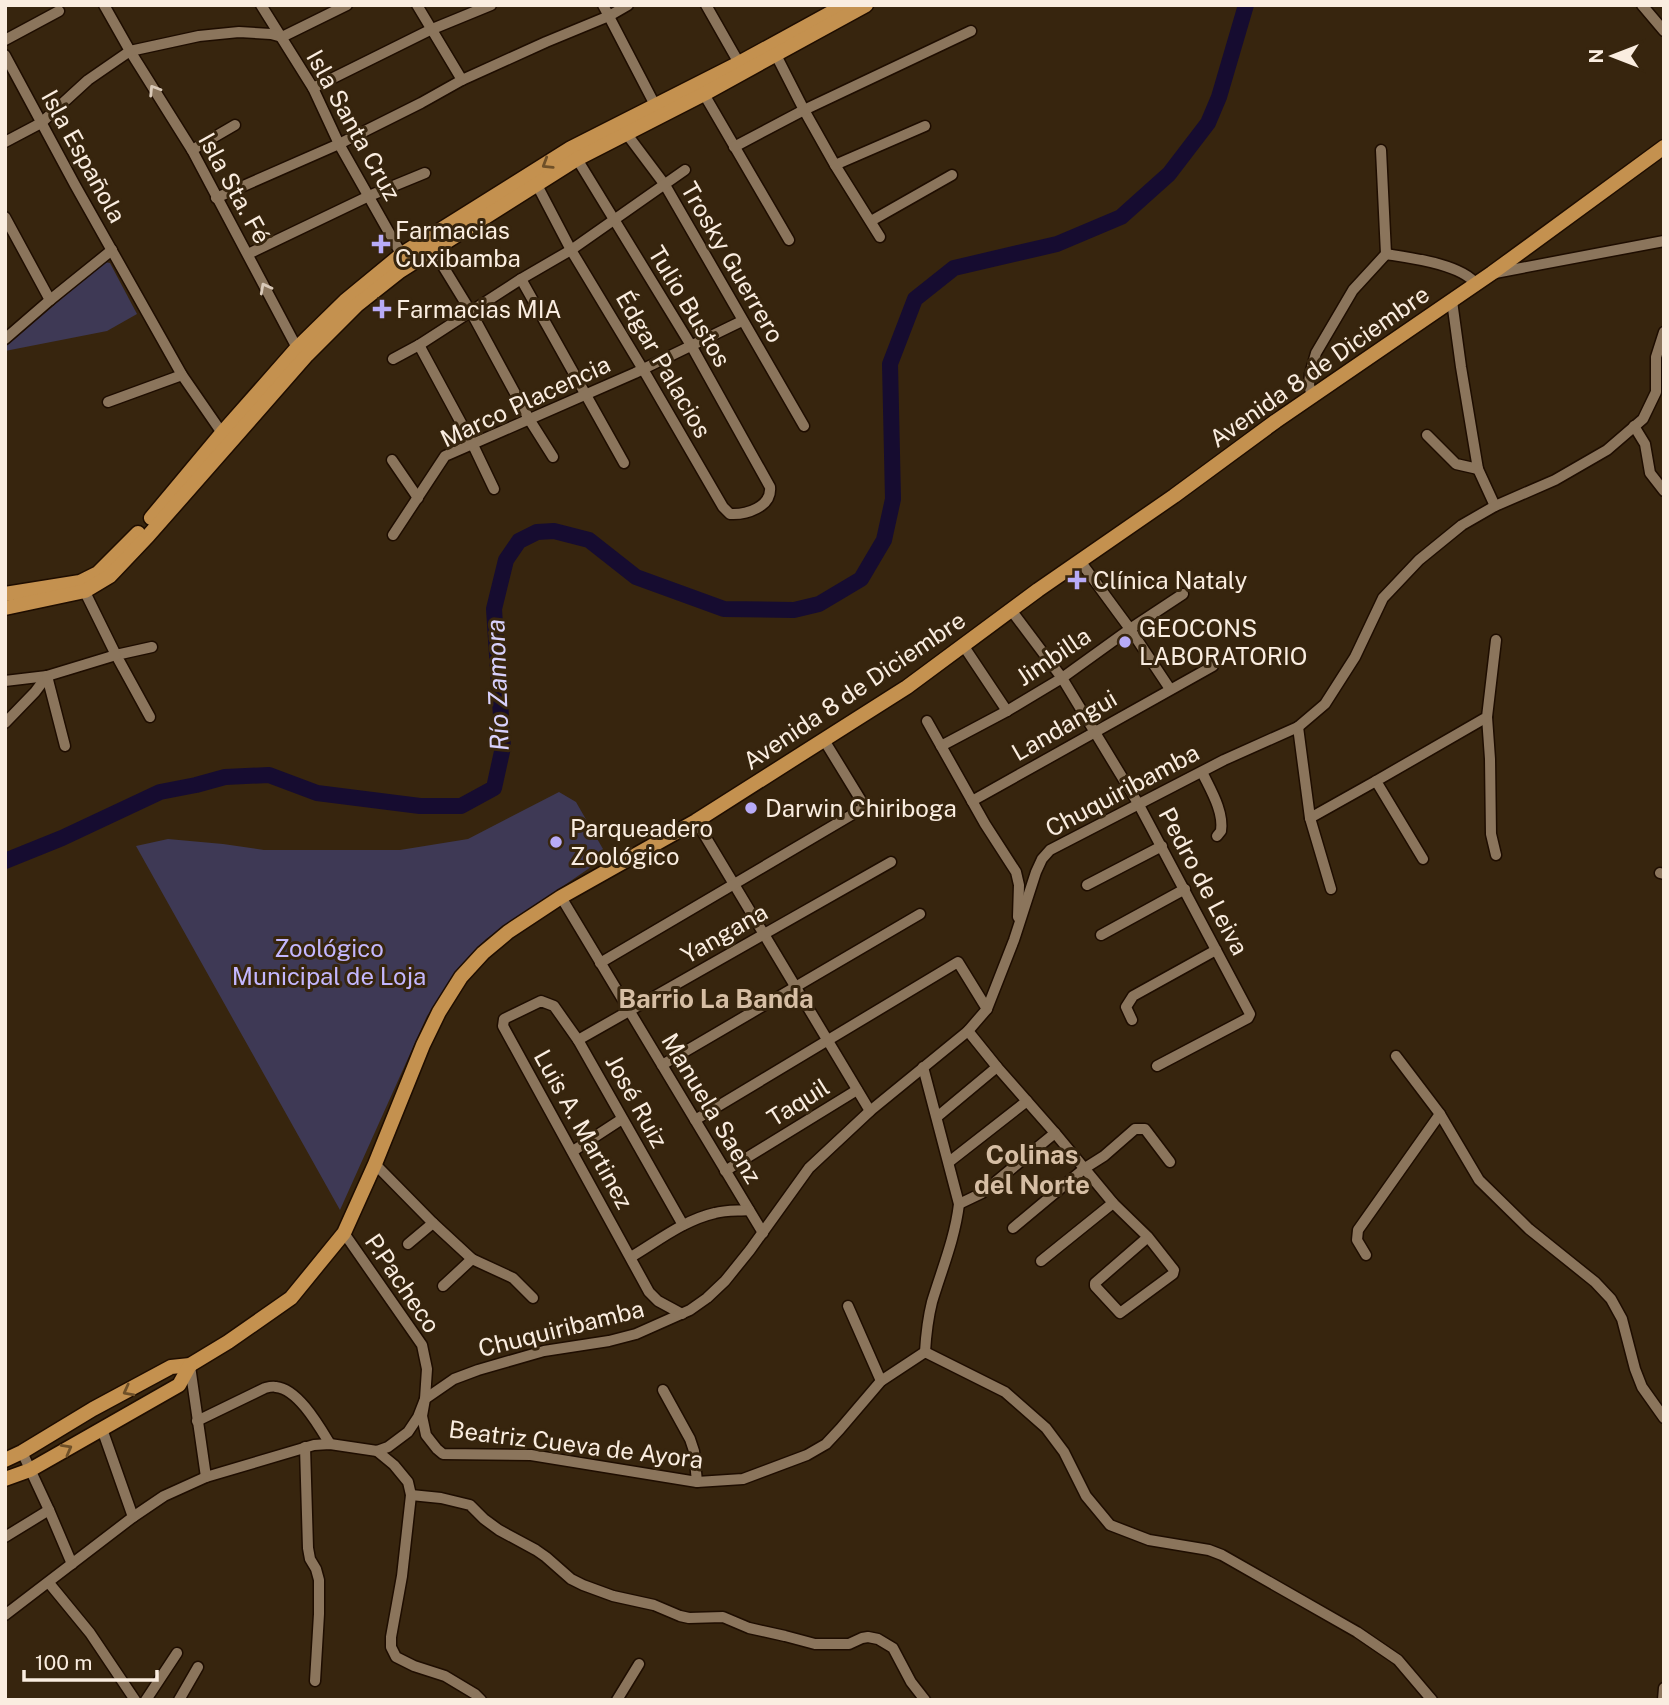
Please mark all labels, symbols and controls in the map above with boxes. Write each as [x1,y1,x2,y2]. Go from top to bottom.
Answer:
north arrow [1578,21,1648,91]
street label: Isla Santa Cruz [301,45,407,205]
text: N [1585,49,1607,63]
one-way arrow [150,84,163,97]
street label: Isla Española [36,85,132,227]
street label: Isla Sta. Fé [193,128,277,248]
one-way arrow [541,155,554,168]
street label: Trosky Guerrero [676,177,790,347]
place label: Farmacias Cuxibamba [395,216,521,272]
marker: Farmacias Cuxibamba [373,236,389,252]
street label: Tulio Bustos [643,241,737,371]
street label: Avenida 8 de Diciembre [1204,279,1434,453]
one-way arrow [260,283,274,295]
street label: Édgar Palacios [611,285,717,443]
place label: Farmacias MIA [396,295,562,323]
marker: Farmacias MIA [374,301,390,317]
street label: Marco Placencia [436,349,614,453]
place label: Clínica Nataly [1093,566,1248,594]
marker: Clínica Nataly [1067,570,1087,590]
street label: Avenida 8 de Diciembre [738,605,970,775]
place label: GEOCONS LABORATORIO [1139,614,1307,670]
water label: Río Zamora [479,618,515,752]
street label: Jimbilla [1010,621,1096,691]
marker: GEOCONS LABORATORIO [1117,634,1133,650]
street label: Landangui [1006,684,1122,766]
street label: Chuquiribamba [1040,738,1204,842]
place label: Darwin Chiriboga [765,794,957,822]
marker: Darwin Chiriboga [743,800,759,816]
street label: Pedro de Leiva [1153,803,1255,959]
place label: Parqueadero Zoológico [570,814,713,870]
marker: Parqueadero Zoológico [548,834,564,850]
street label: Yangana [676,897,772,969]
park label: Zoológico Municipal de Loja [232,934,426,990]
district label: Barrio La Banda [618,983,814,1014]
street label: Manuela Saenz [656,1028,768,1188]
street label: Luis A. Martinez [529,1045,639,1213]
street label: José Ruiz [600,1050,674,1152]
street label: Taquil [762,1072,834,1132]
district label: Colinas del Norte [974,1139,1090,1200]
street label: P.Pacheco [360,1228,446,1338]
street label: Chuquiribamba [475,1294,647,1362]
one-way arrow [122,1382,135,1396]
street label: Beatriz Cueva de Ayora [447,1414,705,1474]
one-way arrow [59,1444,72,1457]
scale bar [24,1638,158,1682]
text: 100 m [35,1650,92,1675]

